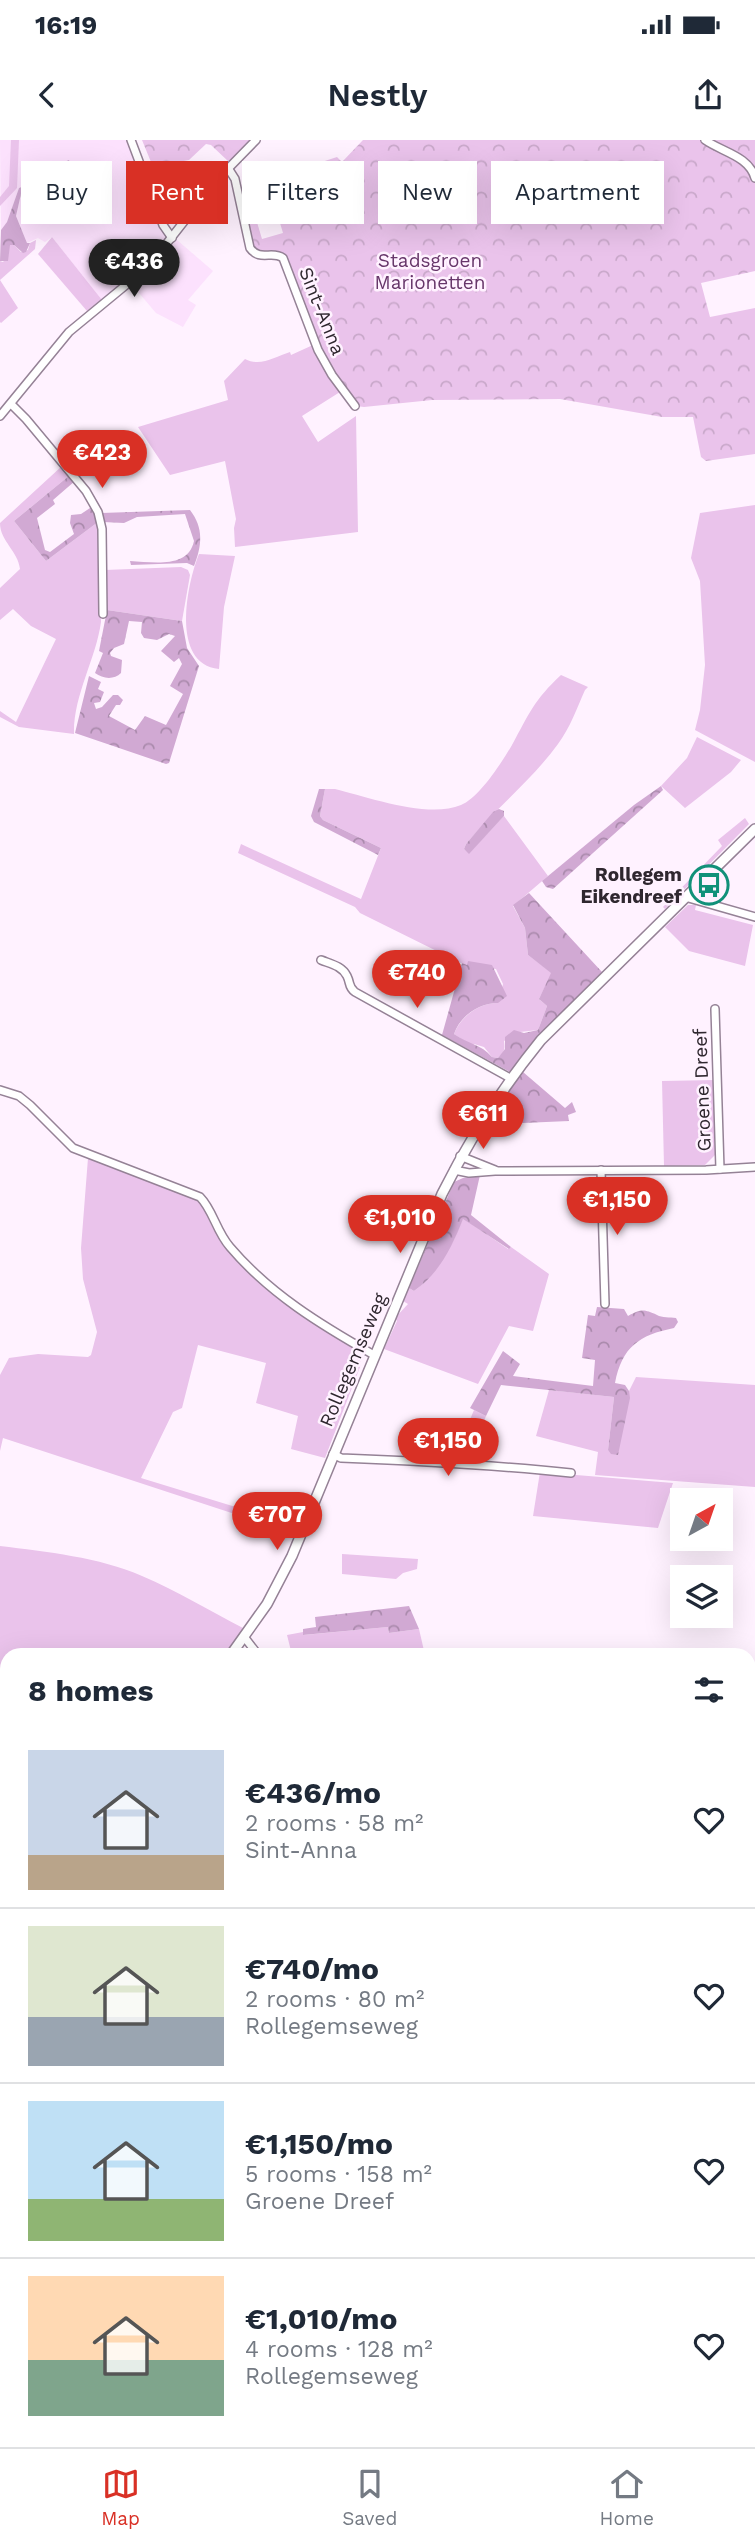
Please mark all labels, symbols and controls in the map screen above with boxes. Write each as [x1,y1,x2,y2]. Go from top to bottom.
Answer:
text: 16:19 [35,10,97,40]
icon: back [28,76,66,114]
text: Nestly [328,76,427,114]
icon: share [689,76,727,114]
chip: Buy [21,161,112,224]
chip: Rent [126,161,228,224]
chip: Filters [242,161,364,224]
chip: New [378,161,477,224]
chip: Apartment [491,161,664,224]
pin: €436 [93,240,175,299]
text: €436 [105,248,163,275]
park label: Stadsgroen Marionetten [375,249,485,294]
street label: Sint-Anna [294,264,350,358]
pin: €423 [61,430,143,490]
text: €423 [73,439,131,466]
place label: Rollegem Eikendreef [581,863,682,908]
bus stop icon: Rollegem Eikendreef [688,864,730,906]
pin: €740 [376,950,458,1010]
text: €740 [388,959,446,986]
street label: Groene Dreef [688,1028,716,1152]
pin: €611 [442,1091,524,1151]
text: €611 [458,1100,508,1127]
pin: €1,150 [560,1178,674,1237]
text: €1,150 [583,1186,651,1213]
pin: €1,010 [343,1196,457,1255]
text: €1,010 [364,1204,436,1231]
street label: Rollegemseweg [314,1289,392,1430]
pin: €1,150 [391,1418,505,1478]
text: €1,150 [414,1427,482,1454]
north arrow [670,1488,733,1550]
map controls [670,1488,733,1628]
pin: €707 [236,1492,318,1552]
text: €707 [248,1501,306,1528]
button: layers [670,1565,733,1628]
icon: filters [690,1671,728,1709]
text: 8 homes [28,1673,154,1708]
text: €436/mo [245,1775,381,1810]
icon: home [84,1778,168,1862]
icon: heart [690,1801,728,1839]
text: 2 rooms · 58 m² [245,1810,424,1837]
text: Sint-Anna [245,1837,357,1864]
text: €740/mo [245,1951,379,1986]
icon: home [84,1954,168,2038]
icon: heart [690,1977,728,2015]
text: 2 rooms · 80 m² [245,1986,424,2013]
text: Rollegemseweg [245,2013,418,2040]
text: €1,150/mo [245,2126,393,2161]
icon: home [84,2129,168,2213]
icon: heart [690,2152,728,2190]
text: 5 rooms · 158 m² [245,2161,432,2188]
text: Groene Dreef [245,2188,394,2215]
text: €1,010/mo [245,2301,398,2336]
icon: home [84,2304,168,2388]
icon: heart [690,2327,728,2365]
text: 4 rooms · 128 m² [245,2336,433,2363]
text: Rollegemseweg [245,2363,418,2390]
tab: Map [101,2465,140,2530]
tab: Saved [342,2465,397,2530]
tab: Home [600,2465,654,2530]

